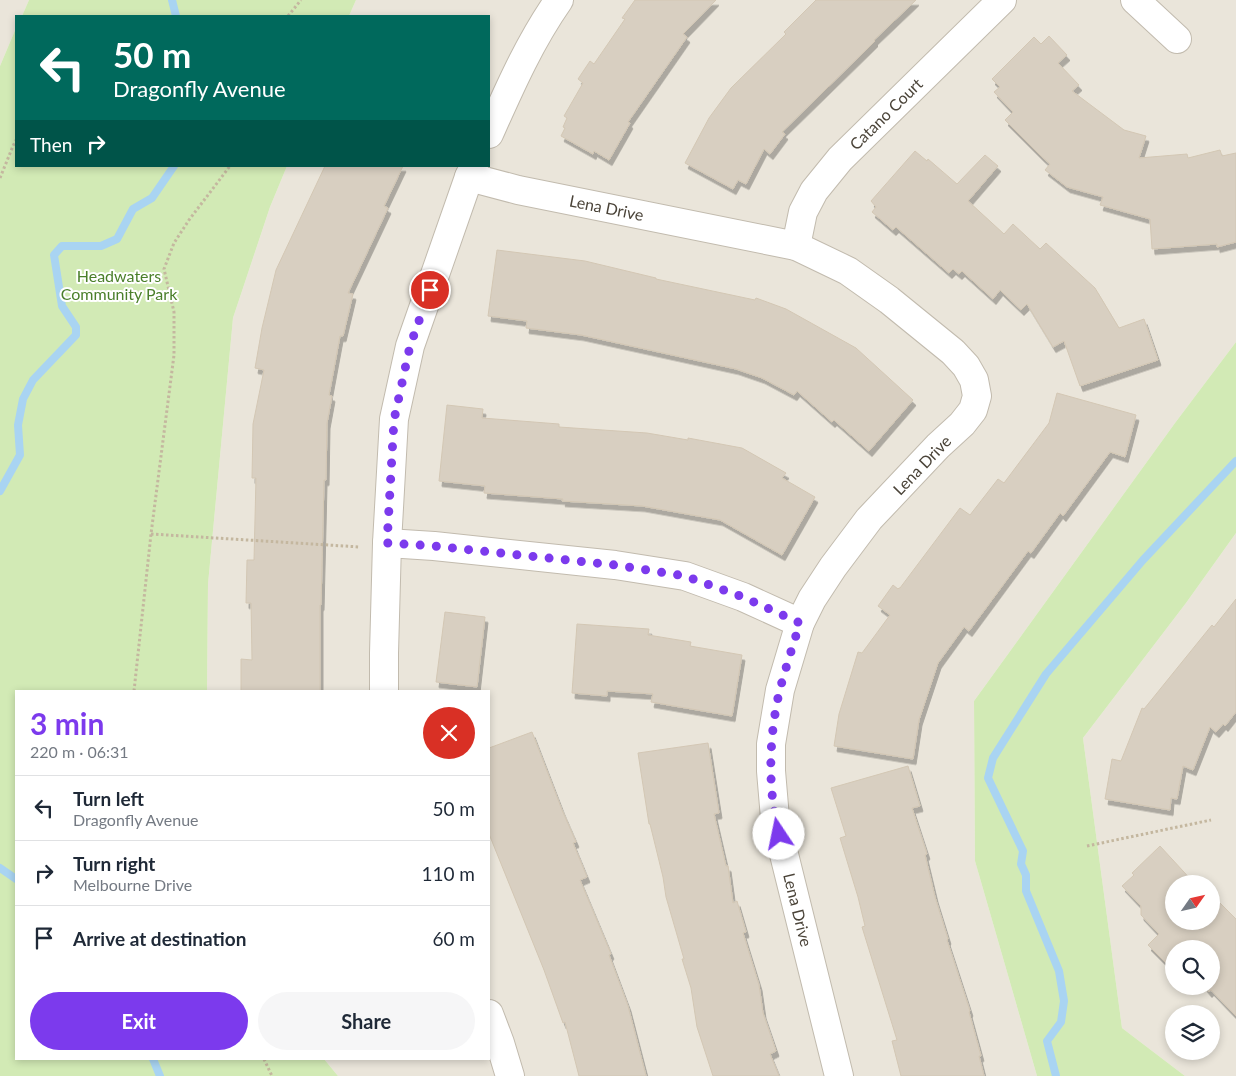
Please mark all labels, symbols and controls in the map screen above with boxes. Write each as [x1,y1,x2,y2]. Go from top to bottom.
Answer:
text: 50 m [113,33,191,75]
icon: left [30,35,95,100]
street label: Catano Court [845,74,926,153]
text: Dragonfly Avenue [113,75,286,102]
icon: right [82,130,110,158]
text: Then [30,133,72,156]
street label: Lena Drive [568,191,645,224]
park label: Headwaters Community Park [61,266,178,303]
pin [409,269,451,311]
icon: arrive [416,276,444,304]
street label: Lena Drive [889,431,955,498]
text: 3 min [30,705,104,741]
button: close [423,707,475,759]
text: 220 m · 06:31 [30,742,129,761]
text: Turn left [73,787,144,810]
icon: left [30,794,58,822]
text: 50 m [432,797,475,820]
position arrow [752,807,804,859]
text: Dragonfly Avenue [73,810,199,829]
text: Turn right [73,852,155,875]
icon: right [30,859,58,887]
text: 110 m [421,862,475,885]
street label: Lena Drive [780,871,817,948]
text: Melbourne Drive [73,875,192,894]
north arrow [1165,875,1220,930]
map controls [1165,875,1220,1060]
icon: arrive [30,924,58,952]
text: Arrive at destination [73,927,246,950]
text: 60 m [432,927,475,950]
button: search [1165,940,1220,995]
button: Exit [30,992,248,1050]
button: Share [258,992,475,1050]
button: layers [1165,1005,1220,1060]

